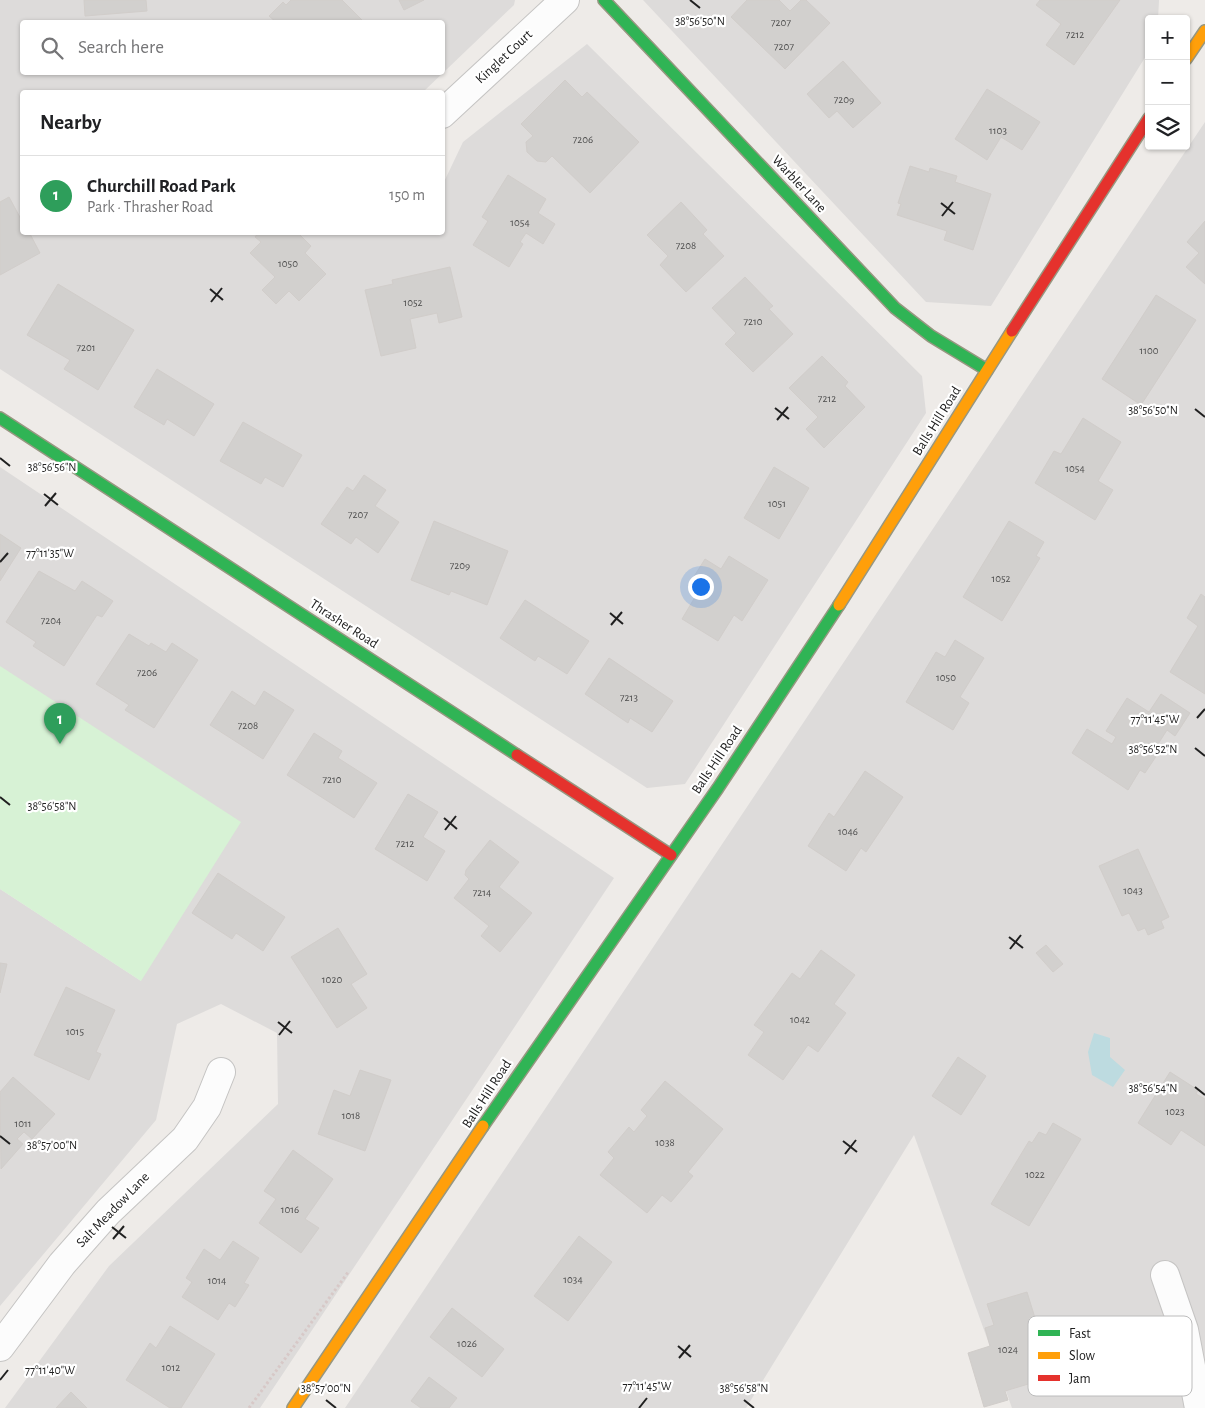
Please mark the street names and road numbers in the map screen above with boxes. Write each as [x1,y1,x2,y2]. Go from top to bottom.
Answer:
street label: Kinglet Court [473,27,535,87]
street label: Warbler Lane [769,153,829,215]
street label: Balls Hill Road [910,384,964,458]
street label: Thrasher Road [307,597,381,651]
street label: Balls Hill Road [689,724,745,796]
street label: Balls Hill Road [460,1057,514,1131]
street label: Salt Meadow Lane [74,1170,152,1250]

